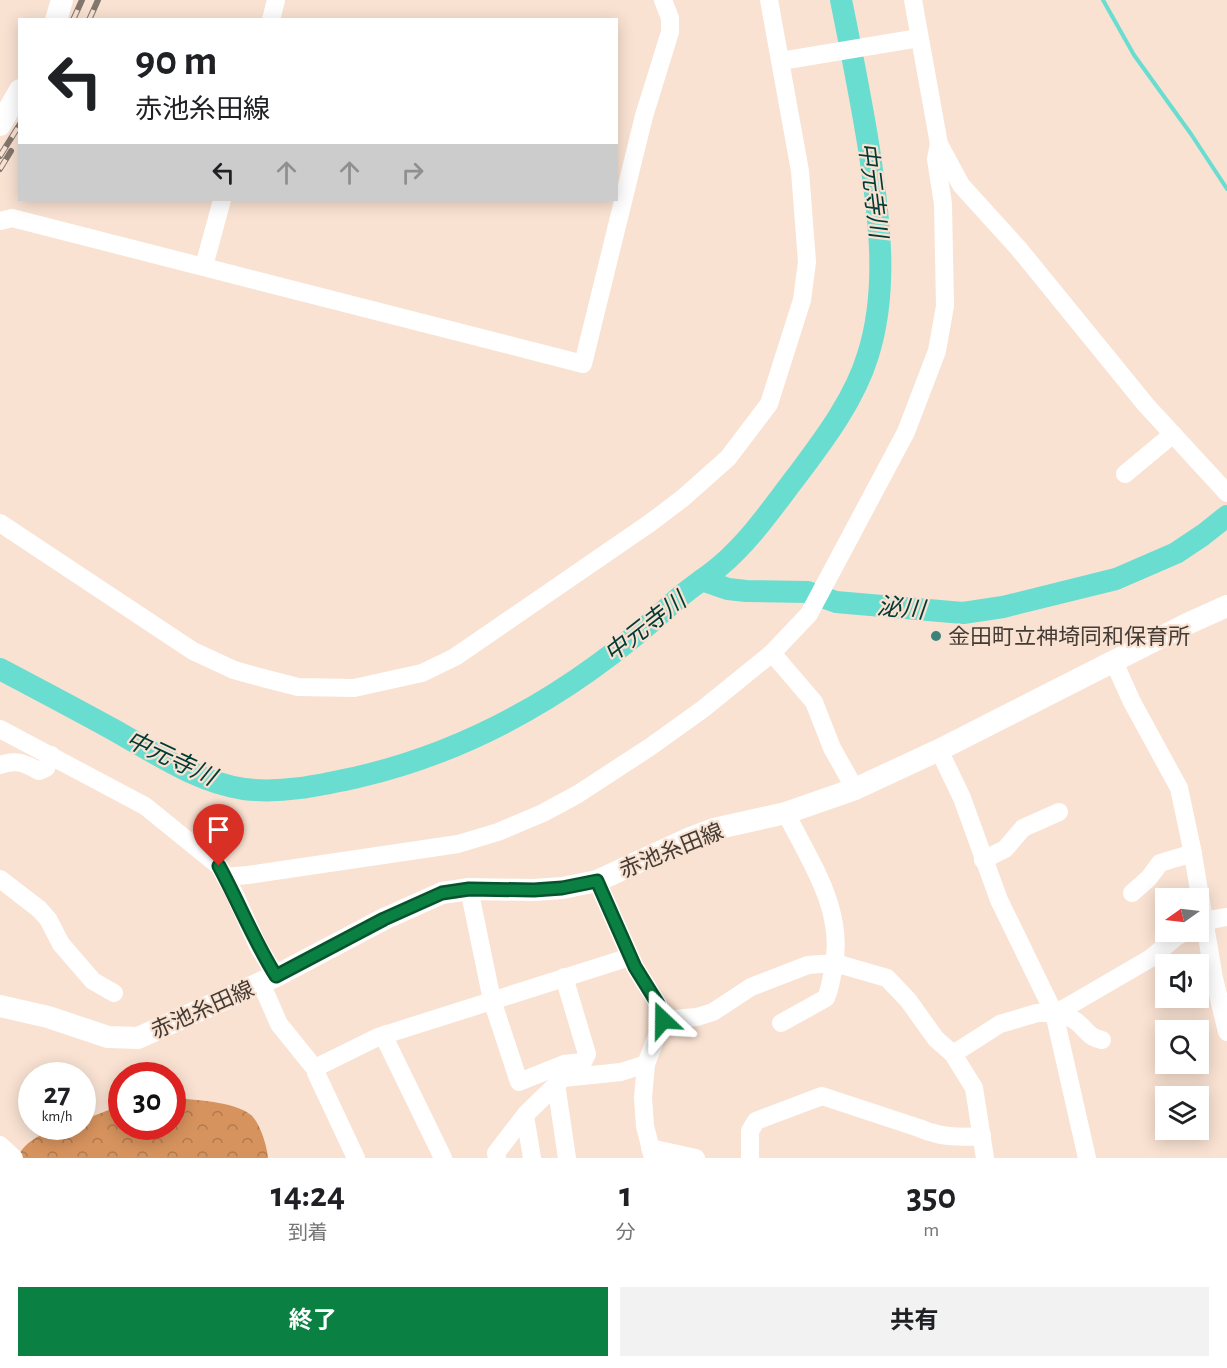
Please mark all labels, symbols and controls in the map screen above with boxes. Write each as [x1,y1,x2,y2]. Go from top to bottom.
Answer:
text: 90 m [135,40,217,82]
icon: left [36,42,114,120]
text: 赤池糸田線 [135,96,270,123]
water label: 中元寺川 [854,141,892,242]
icon: left [207,156,240,189]
icon: ahead [270,156,303,189]
icon: ahead [333,156,366,189]
icon: right [396,156,429,189]
water label: 中元寺川 [599,585,693,667]
water label: 泌川 [876,593,929,623]
place label: 金田町立神埼同和保育所 [948,625,1190,648]
marker: 金田町立神埼同和保育所 [929,629,943,643]
water label: 中元寺川 [122,726,223,791]
pin [193,804,244,866]
icon: arrive [202,813,235,846]
street label: 赤池糸田線 [616,819,726,882]
north arrow [1155,888,1209,942]
map controls [1155,888,1209,1140]
button: sound [1155,954,1209,1008]
street label: 赤池糸田線 [147,977,257,1042]
position arrow [631,988,695,1052]
button: search [1155,1020,1209,1074]
speed limit sign: 30 [108,1062,186,1140]
text: 27 [43,1079,71,1109]
button: layers [1155,1086,1209,1140]
text: km/h [42,1109,72,1124]
text: 14:24 [271,1177,345,1213]
text: 1 [619,1177,632,1213]
text: 350 [906,1179,956,1215]
text: m [923,1220,939,1240]
text: 到着 [288,1223,328,1243]
text: 分 [616,1223,636,1243]
button: 終了 [18,1287,608,1356]
button: 共有 [620,1287,1209,1356]

